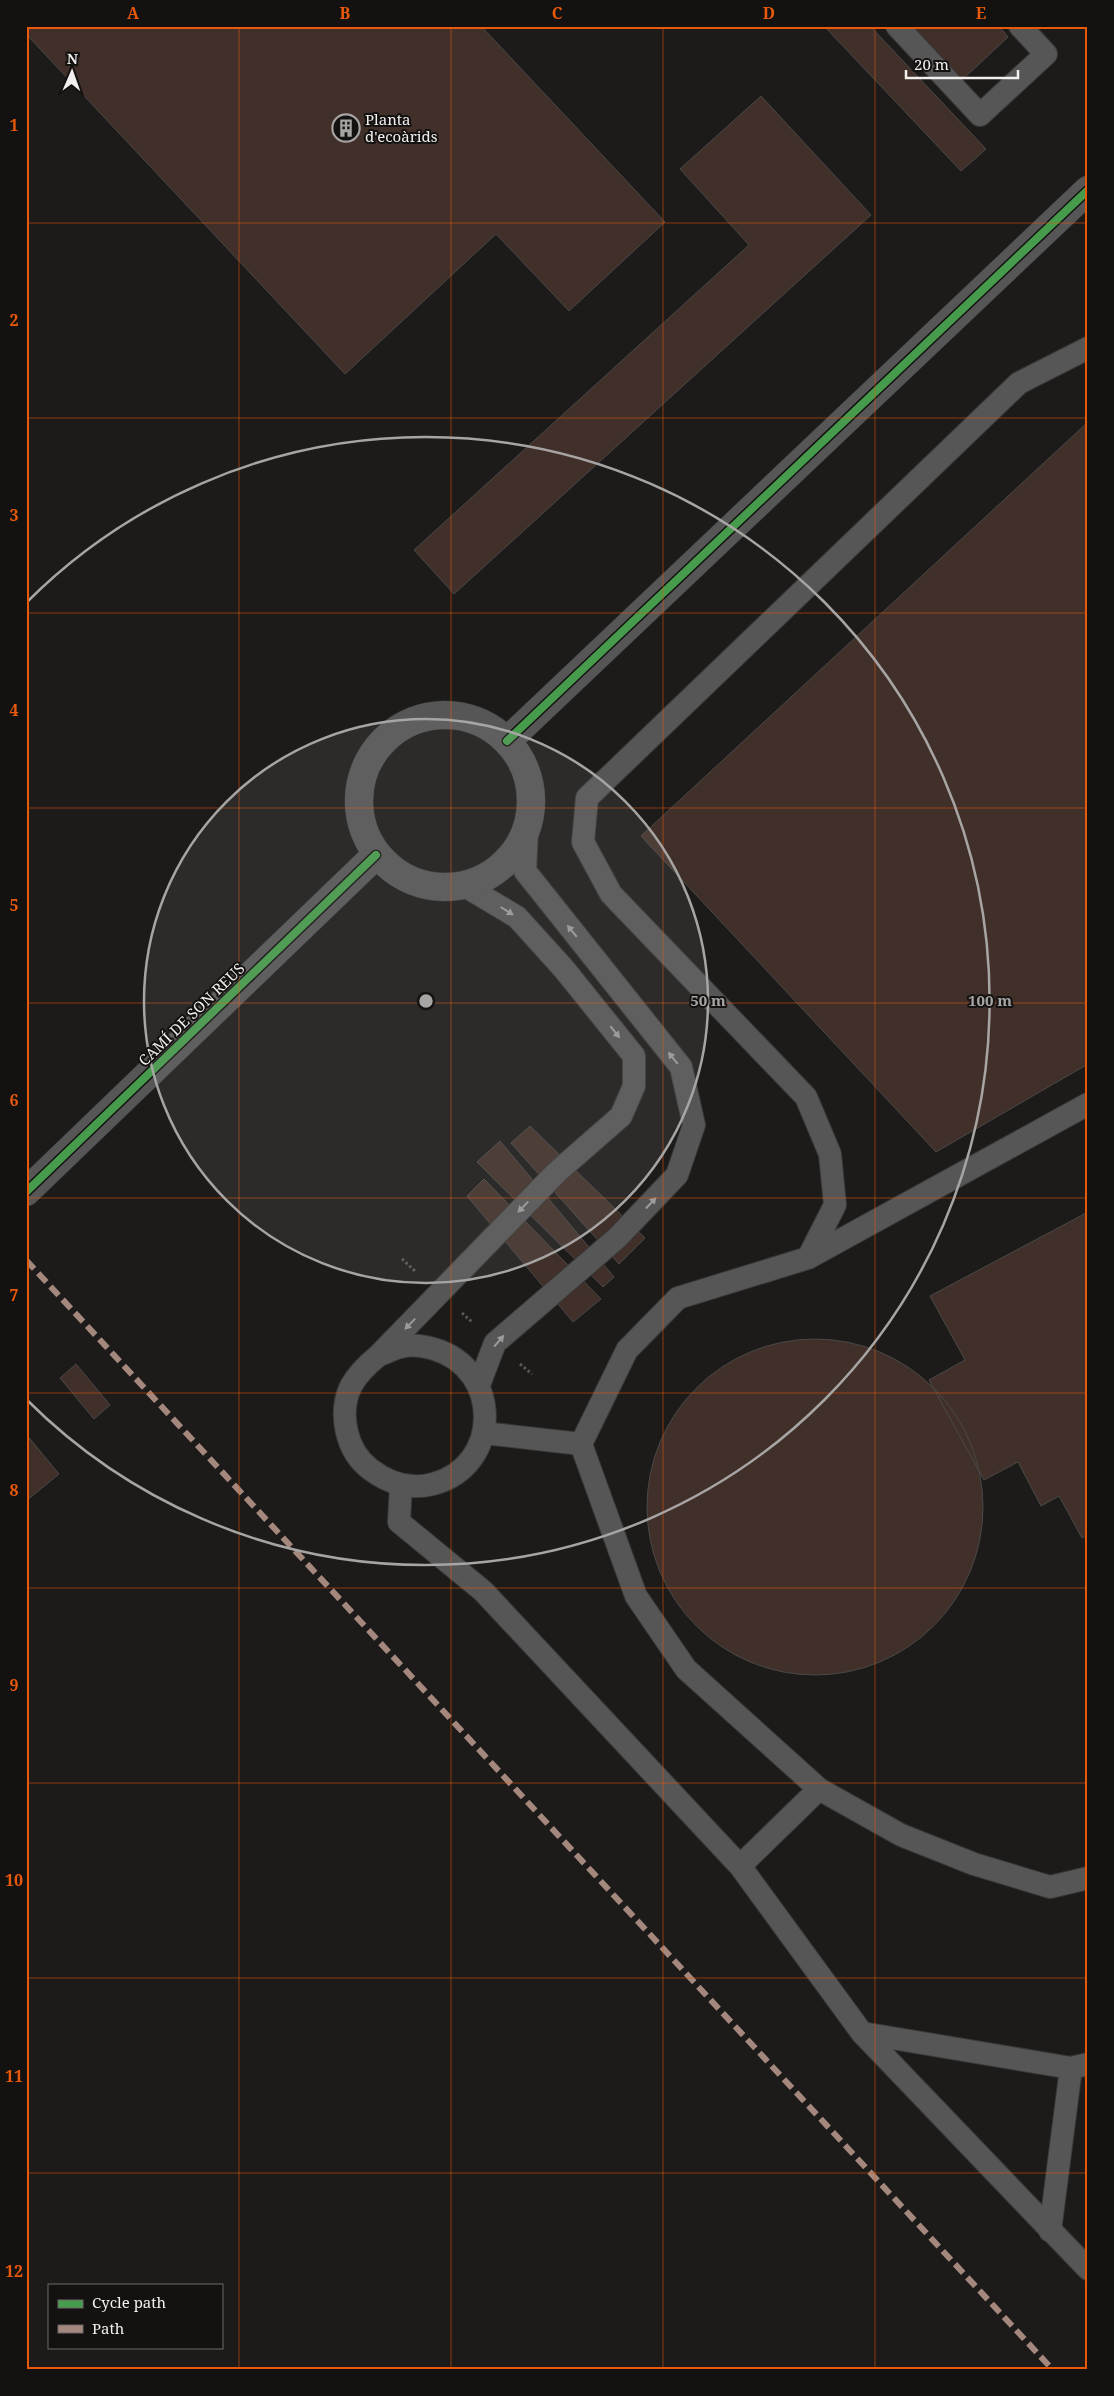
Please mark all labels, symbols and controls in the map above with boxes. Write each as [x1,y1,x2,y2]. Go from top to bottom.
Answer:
text: A [127,2,140,24]
text: B [340,2,351,24]
text: C [552,2,563,24]
text: D [763,2,775,24]
text: E [976,2,986,24]
north arrow [48,48,98,98]
scale bar [906,48,1019,80]
text: N [67,49,78,68]
text: 20 m [914,54,949,74]
place label: Planta d'ecoàrids [365,109,438,146]
building icon: Planta d'ecoàrids [331,113,361,143]
text: 1 [9,114,19,136]
text: 2 [9,309,19,331]
text: 3 [9,504,19,526]
text: 4 [9,699,19,721]
text: 5 [9,894,19,916]
one-way arrow [500,907,513,916]
one-way arrow [567,924,577,938]
street label: CAMÍ DE SON REUS [134,958,248,1070]
text: 50 m [690,990,726,1010]
text: 100 m [968,990,1012,1010]
centre of rings [417,992,435,1010]
one-way arrow [609,1026,620,1038]
one-way arrow [668,1052,679,1065]
text: 6 [9,1089,19,1111]
one-way arrow [645,1197,657,1209]
one-way arrow [517,1201,529,1213]
text: 7 [9,1284,19,1306]
one-way arrow [404,1317,416,1329]
one-way arrow [493,1334,504,1347]
text: 8 [9,1479,19,1501]
text: 9 [9,1674,19,1696]
text: 10 [5,1869,23,1891]
text: 11 [5,2065,23,2087]
text: 12 [5,2260,23,2282]
legend [48,2284,222,2348]
text: Cycle path [92,2292,167,2312]
text: Path [92,2318,125,2338]

